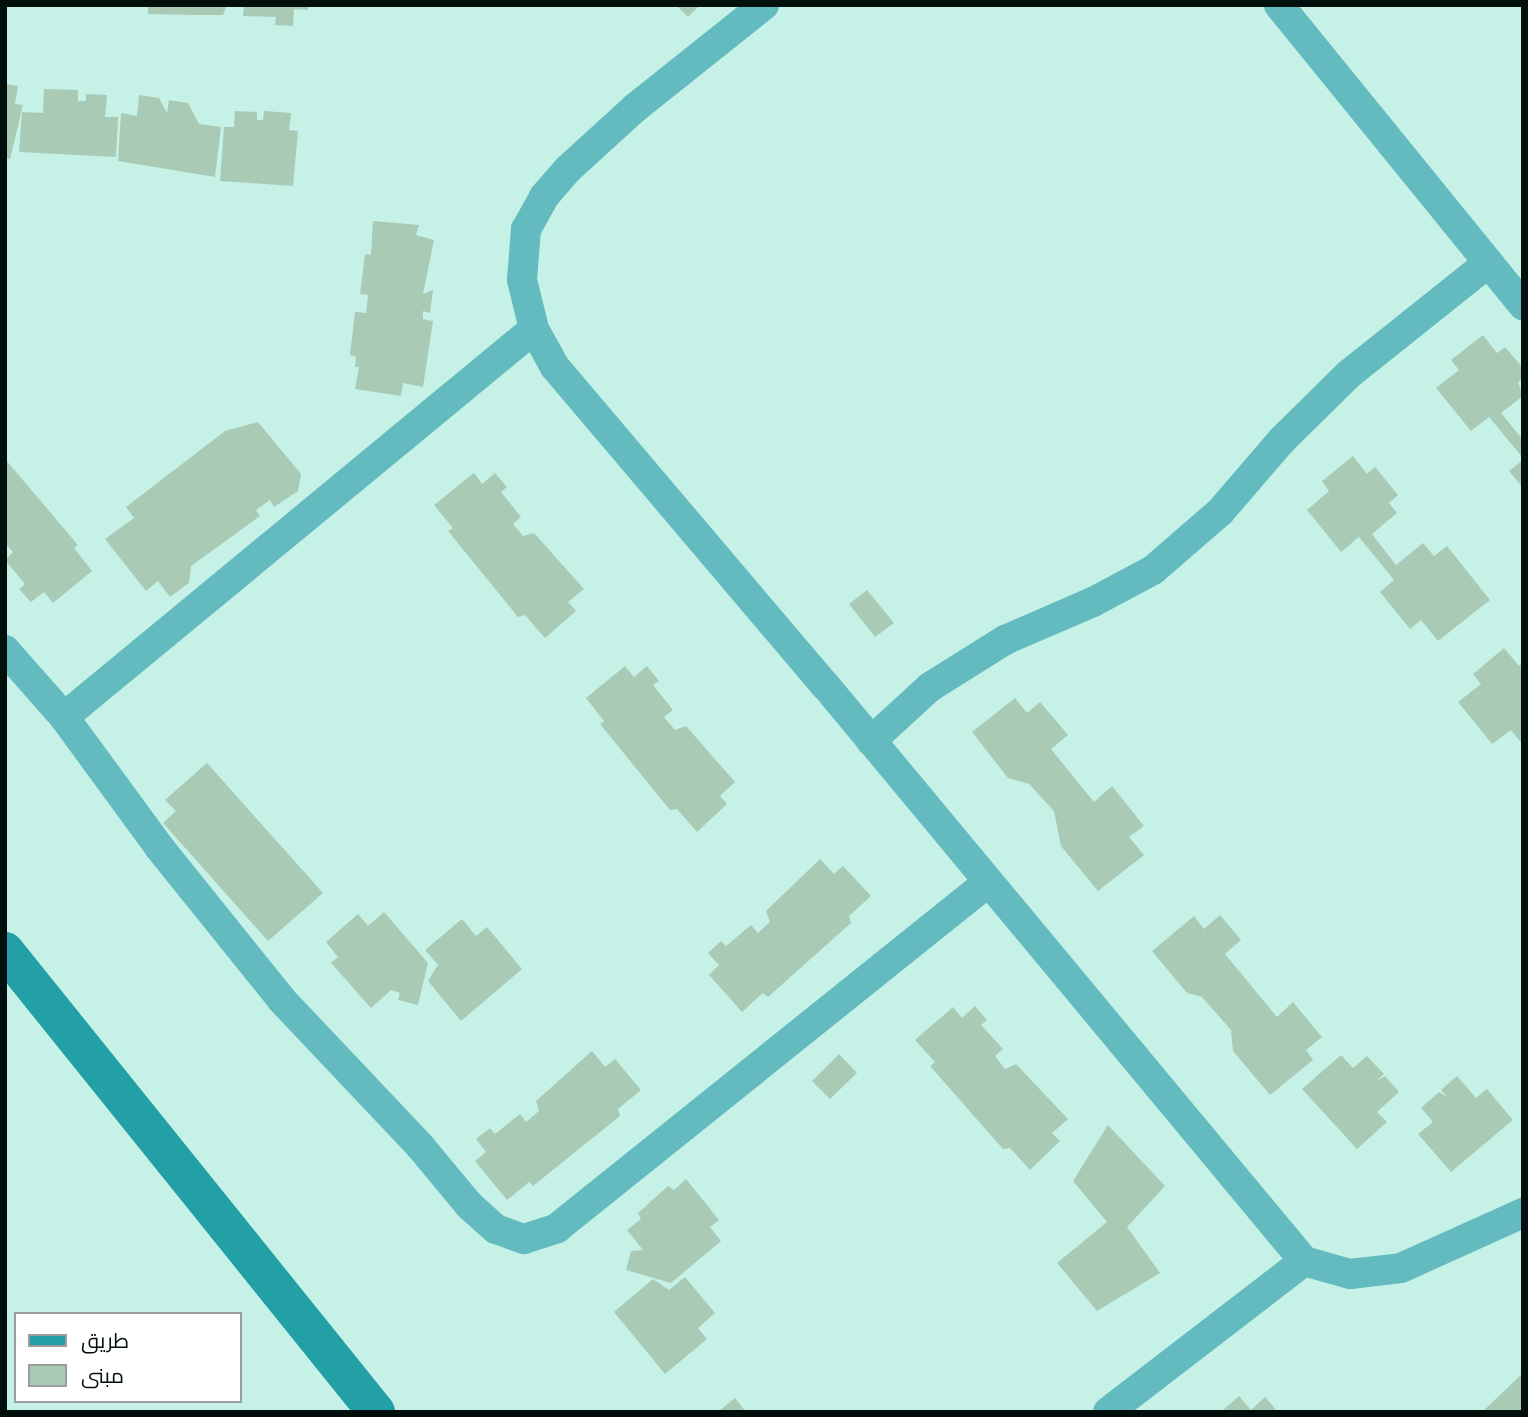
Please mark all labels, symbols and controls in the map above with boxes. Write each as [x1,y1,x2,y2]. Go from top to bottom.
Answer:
legend [14,1312,242,1403]
text: طريق [81,1326,129,1354]
text: مبنى [81,1361,124,1389]

